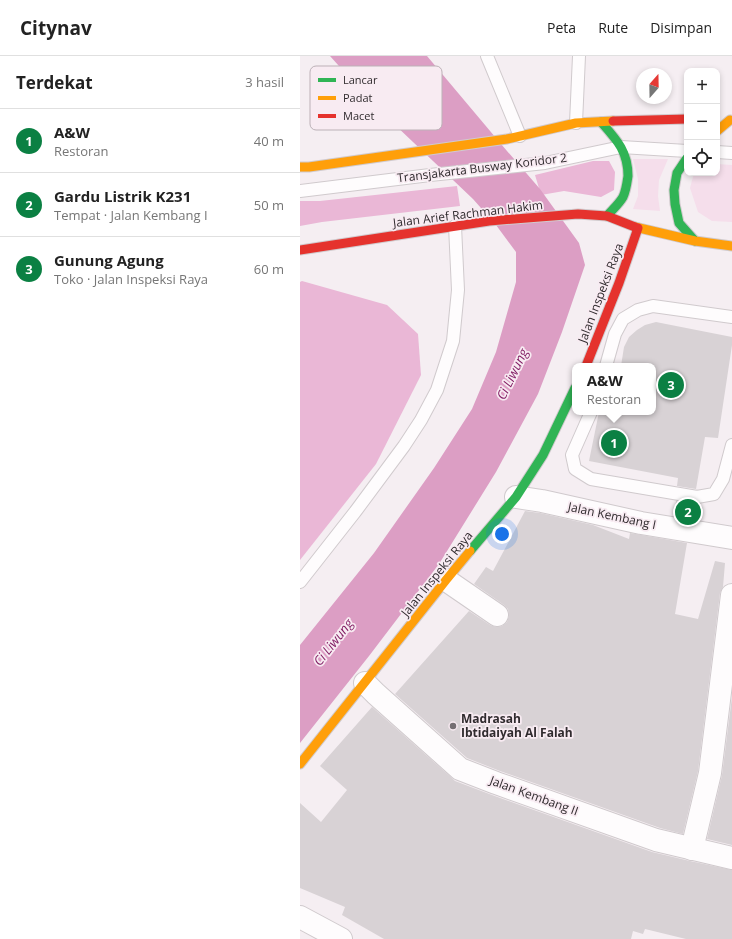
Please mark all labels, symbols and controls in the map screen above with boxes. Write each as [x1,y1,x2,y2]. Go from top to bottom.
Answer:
text: Citynav [20,15,92,41]
text: Peta [547,18,576,37]
text: Rute [598,18,628,37]
text: Disimpan [650,18,712,37]
legend [310,66,442,130]
north arrow [636,68,672,104]
map controls [684,68,720,176]
button: + [684,68,720,104]
text: Terdekat [16,71,93,94]
text: Lancar [343,72,378,87]
text: 3 hasil [245,73,284,91]
text: Padat [343,90,373,105]
button: − [684,104,720,140]
text: Macet [343,108,374,123]
text: A&W [54,122,90,142]
text: 1 [25,132,33,150]
text: 40 m [254,132,284,150]
button: locate [684,140,720,176]
text: Restoran [54,142,108,160]
street label: Transjakarta Busway Koridor 2 [396,149,568,186]
text: Gardu Listrik K231 [54,186,191,206]
text: 2 [25,196,33,214]
text: 50 m [254,196,284,214]
street label: Jalan Arief Rachman Hakim [391,196,544,231]
text: Tempat · Jalan Kembang I [54,206,208,224]
street label: Jalan Inspeksi Raya [573,241,627,346]
text: Gunung Agung [54,250,164,270]
text: 3 [25,260,33,278]
text: 60 m [254,260,284,278]
text: Toko · Jalan Inspeksi Raya [54,270,208,288]
water label: Ci Liwung [492,344,533,403]
popup [572,363,656,415]
text: A&W [587,370,623,390]
pin: 3 [658,370,684,400]
text: Restoran [587,390,641,408]
pin: 1 [601,428,627,458]
pin: 2 [675,497,701,527]
street label: Jalan Kembang I [566,498,658,533]
your location [492,524,512,544]
street label: Jalan Inspeksi Raya [396,527,476,621]
water label: Ci Liwung [309,614,358,669]
place label: Madrasah Ibtidaiyah Al Falah [461,710,573,741]
marker: Madrasah Ibtidaiyah Al Falah [448,721,458,731]
street label: Jalan Kembang II [487,771,581,819]

